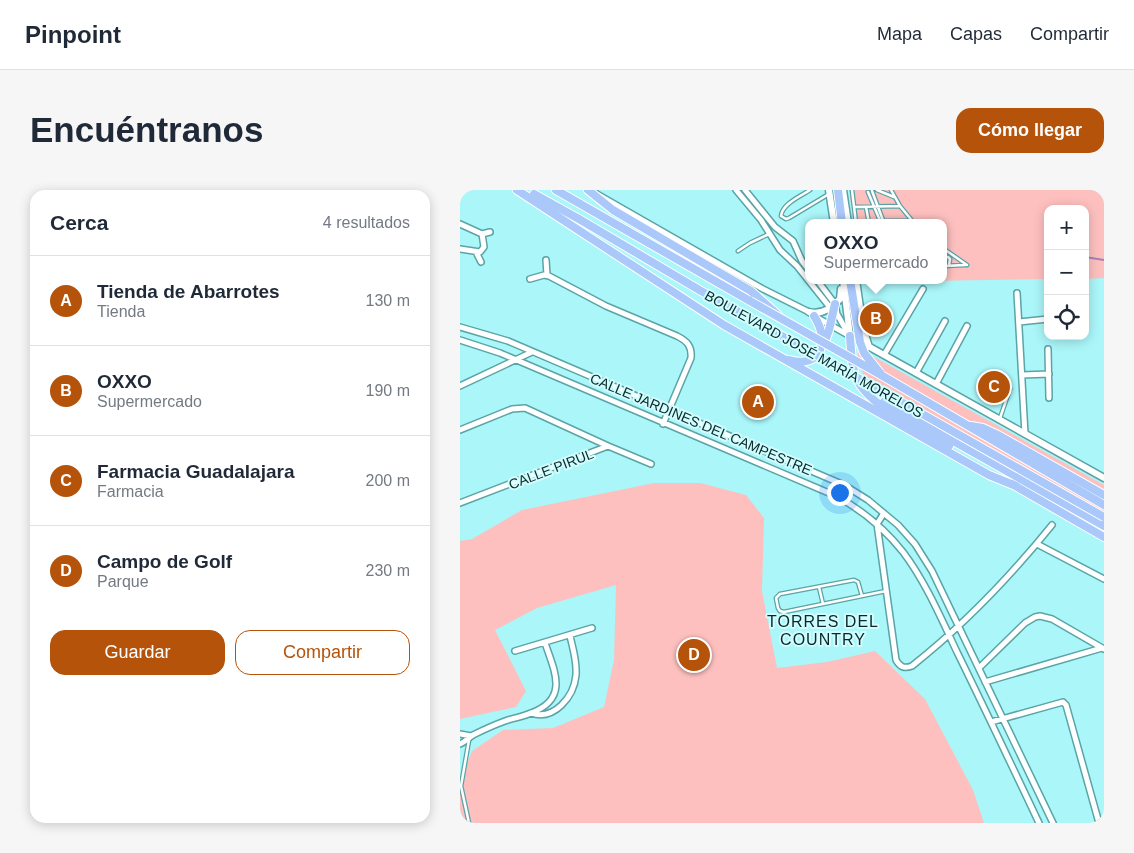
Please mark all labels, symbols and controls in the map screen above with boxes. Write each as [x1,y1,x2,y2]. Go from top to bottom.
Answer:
text: Pinpoint [25,21,121,48]
text: Mapa [877,24,922,44]
text: Capas [950,24,1002,44]
text: Compartir [1030,24,1109,44]
button: Cómo llegar [956,108,1104,153]
text: Encuéntranos [30,110,263,149]
map controls [1044,205,1089,340]
button: + [1044,205,1089,250]
text: Cerca [50,211,108,234]
text: 4 resultados [323,214,410,231]
popup [805,219,947,284]
text: OXXO [824,232,878,253]
button: − [1044,250,1089,295]
text: Supermercado [824,254,928,271]
text: Tienda de Abarrotes [97,281,280,302]
street label: BOULEVARD JOSÉ MARÍA MORELOS [702,287,926,421]
text: A [60,292,72,309]
text: 130 m [366,292,410,309]
button: locate [1044,295,1089,340]
pin: B [860,300,892,338]
text: Tienda [97,303,145,320]
pin: C [978,368,1010,406]
street label: CALLE JARDINES DEL CAMPESTRE [588,370,814,478]
text: OXXO [97,371,152,392]
text: B [60,382,72,399]
text: 190 m [366,382,410,399]
pin: A [742,383,774,421]
text: Supermercado [97,393,202,410]
street label: CALLE PIRUL [506,445,596,493]
text: Farmacia Guadalajara [97,461,295,482]
text: C [60,472,72,489]
text: 200 m [366,472,410,489]
your location [827,480,853,506]
text: Farmacia [97,483,164,500]
text: Campo de Golf [97,551,232,572]
text: D [60,562,72,579]
text: 230 m [366,562,410,579]
text: Parque [97,573,149,590]
district label: TORRES DEL COUNTRY [767,613,879,648]
button: Guardar [50,630,225,675]
button: Compartir [235,630,410,675]
pin: D [678,636,710,674]

